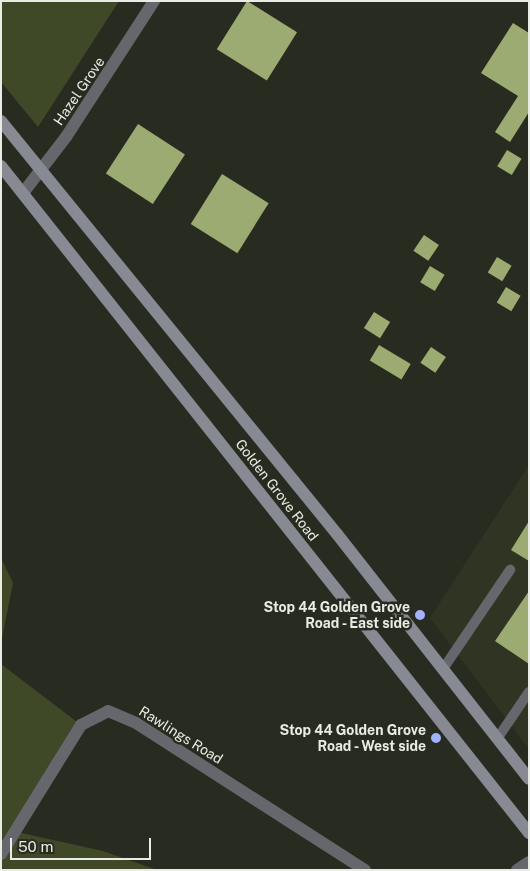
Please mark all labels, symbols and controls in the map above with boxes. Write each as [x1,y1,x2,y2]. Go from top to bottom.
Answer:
street label: Hazel Grove [50,54,108,128]
street label: Golden Grove Road [232,436,322,544]
place label: Stop 44 Golden Grove Road - East side [263,599,410,632]
marker: Stop 44 Golden Grove Road - East side [414,609,426,621]
street label: Rawlings Road [136,703,226,767]
place label: Stop 44 Golden Grove Road - West side [279,722,426,754]
marker: Stop 44 Golden Grove Road - West side [430,732,442,744]
scale bar [12,828,154,860]
text: 50 m [18,838,53,855]

